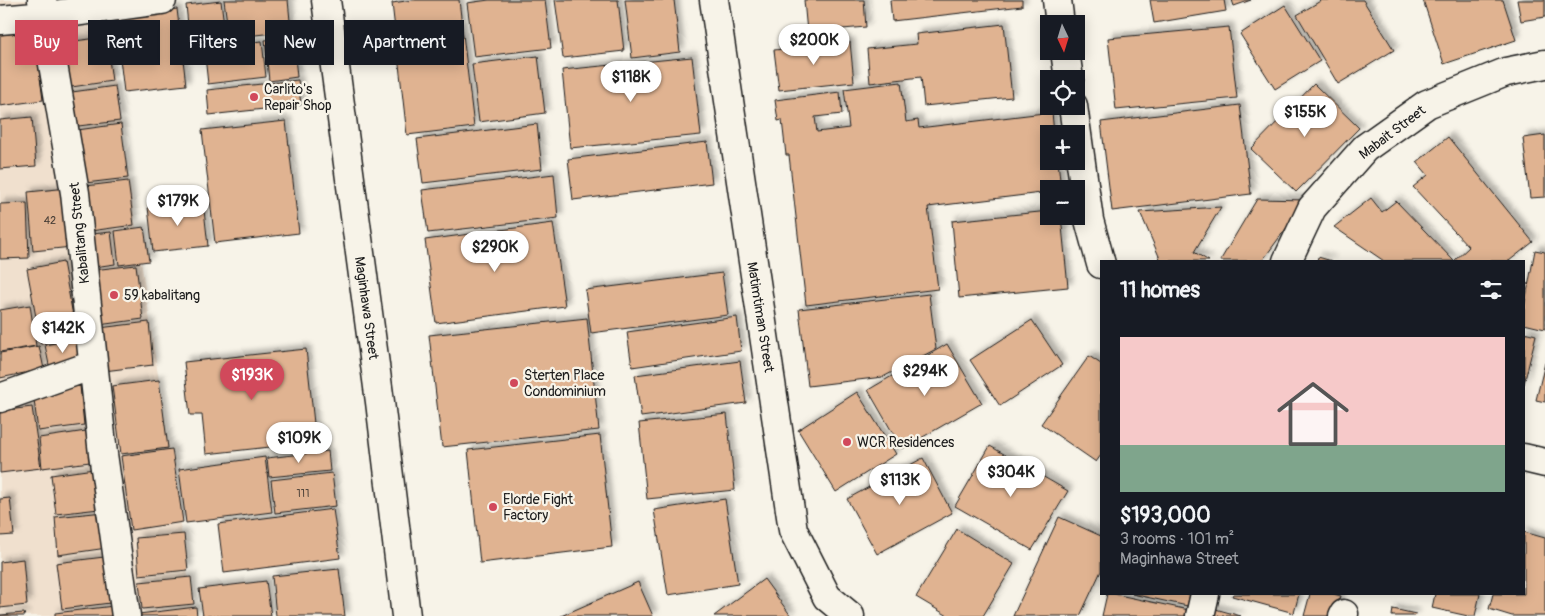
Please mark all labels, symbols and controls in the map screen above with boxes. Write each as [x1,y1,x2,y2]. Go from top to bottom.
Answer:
north arrow [1040,15,1085,60]
map controls [1040,15,1085,225]
chip: Buy [15,20,78,65]
chip: Rent [88,20,160,65]
chip: Filters [170,20,255,65]
chip: New [265,20,334,65]
chip: Apartment [344,20,464,65]
pin: $200K [779,23,849,66]
text: $200K [789,30,839,50]
pin: $118K [596,61,666,103]
text: $118K [612,67,650,87]
button: locate [1040,70,1085,115]
place label: Carlito's Repair Shop [264,81,332,114]
marker: Carlito's Repair Shop [248,91,260,103]
pin: $155K [1270,96,1340,138]
text: $155K [1284,102,1326,122]
street label: Mabait Street [1356,102,1429,163]
button: + [1040,125,1085,170]
button: − [1040,180,1085,225]
street label: Kabalitang Street [66,181,93,284]
pin: $179K [143,184,213,227]
text: $179K [157,191,199,211]
house number: 42 [44,214,56,227]
pin: $290K [460,230,530,273]
text: $290K [472,237,518,257]
street label: Maginhawa Street [351,255,382,361]
street label: Matimtiman Street [743,261,778,374]
icon: filters [1477,276,1505,304]
text: 11 homes [1120,277,1200,304]
place label: 59 kabalitang [124,287,200,304]
marker: 59 kabalitang [108,289,120,301]
pin: $142K [28,312,98,354]
text: $142K [42,318,84,338]
pin: $294K [890,354,960,397]
pin: $193K [217,358,287,401]
text: $294K [903,361,947,381]
text: $193K [231,365,273,385]
place label: Sterten Place Condominium [524,367,606,400]
icon: home [1268,369,1358,459]
marker: Sterten Place Condominium [508,377,520,389]
pin: $109K [264,422,334,464]
text: $109K [277,428,321,448]
place label: WCR Residences [857,434,955,451]
marker: WCR Residences [841,436,853,448]
pin: $304K [976,456,1046,498]
text: $304K [987,462,1035,482]
pin: $113K [865,464,935,506]
text: $113K [880,470,920,490]
house number: 111 [297,487,309,500]
place label: Elorde Fight Factory [503,491,573,524]
marker: Elorde Fight Factory [487,501,499,513]
text: $193,000 [1120,502,1211,529]
text: 3 rooms · 101 m² [1120,529,1234,549]
text: Maginhawa Street [1120,549,1239,569]

